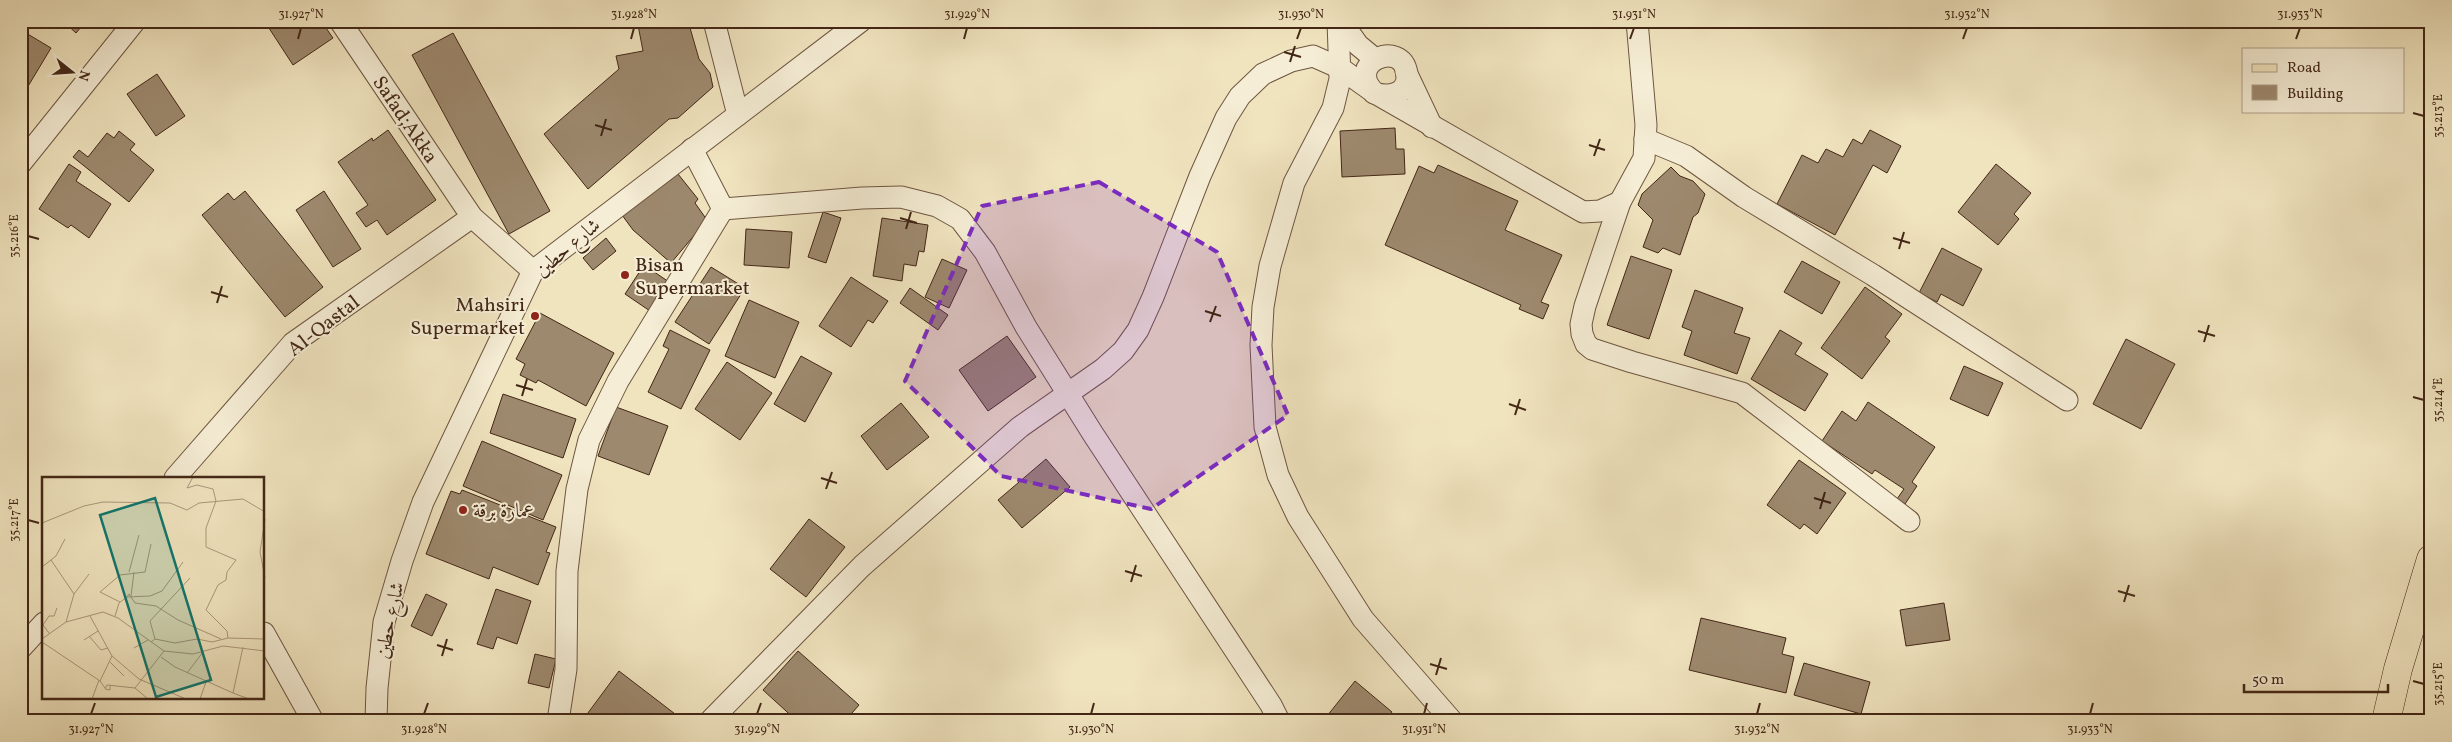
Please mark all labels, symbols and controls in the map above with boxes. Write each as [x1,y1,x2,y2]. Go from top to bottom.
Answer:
text: 31.927°N [278,7,324,23]
text: 31.928°N [611,7,657,23]
text: 31.929°N [944,7,990,23]
text: 31.930°N [1278,7,1324,23]
text: 31.931°N [1612,7,1656,23]
text: 31.932°N [1944,7,1990,23]
text: 31.933°N [2277,7,2323,23]
north arrow [48,48,98,98]
legend [2242,48,2404,112]
text: Road [2287,58,2321,79]
text: N [72,68,94,83]
street label: Safad;Akka [365,71,444,169]
text: Building [2287,84,2344,105]
text: 35.213°E [2431,94,2447,138]
street label: شارع حطين [529,213,608,286]
text: 35.216°E [7,214,23,258]
place label: Bisan Supermarket [635,252,750,303]
marker: Bisan Supermarket [619,269,631,281]
street label: Al-Qastal [282,289,366,364]
place label: Mahsiri Supermarket [410,292,525,343]
marker: Mahsiri Supermarket [529,310,541,322]
text: 35.214°E [2431,378,2447,422]
inset map [42,477,265,700]
text: 35.217°E [7,498,23,542]
place label: عمارة برقة [473,498,534,526]
marker: عمارة برقة [457,504,469,516]
street label: شارع حطين [369,579,415,662]
scale bar [2244,662,2388,694]
text: 35.215°E [2431,662,2447,706]
text: 50 m [2252,670,2284,691]
text: 31.927°N [68,722,114,738]
text: 31.928°N [401,722,447,738]
text: 31.929°N [734,722,780,738]
text: 31.930°N [1068,722,1114,738]
text: 31.931°N [1402,722,1446,738]
text: 31.932°N [1734,722,1780,738]
text: 31.933°N [2067,722,2113,738]

